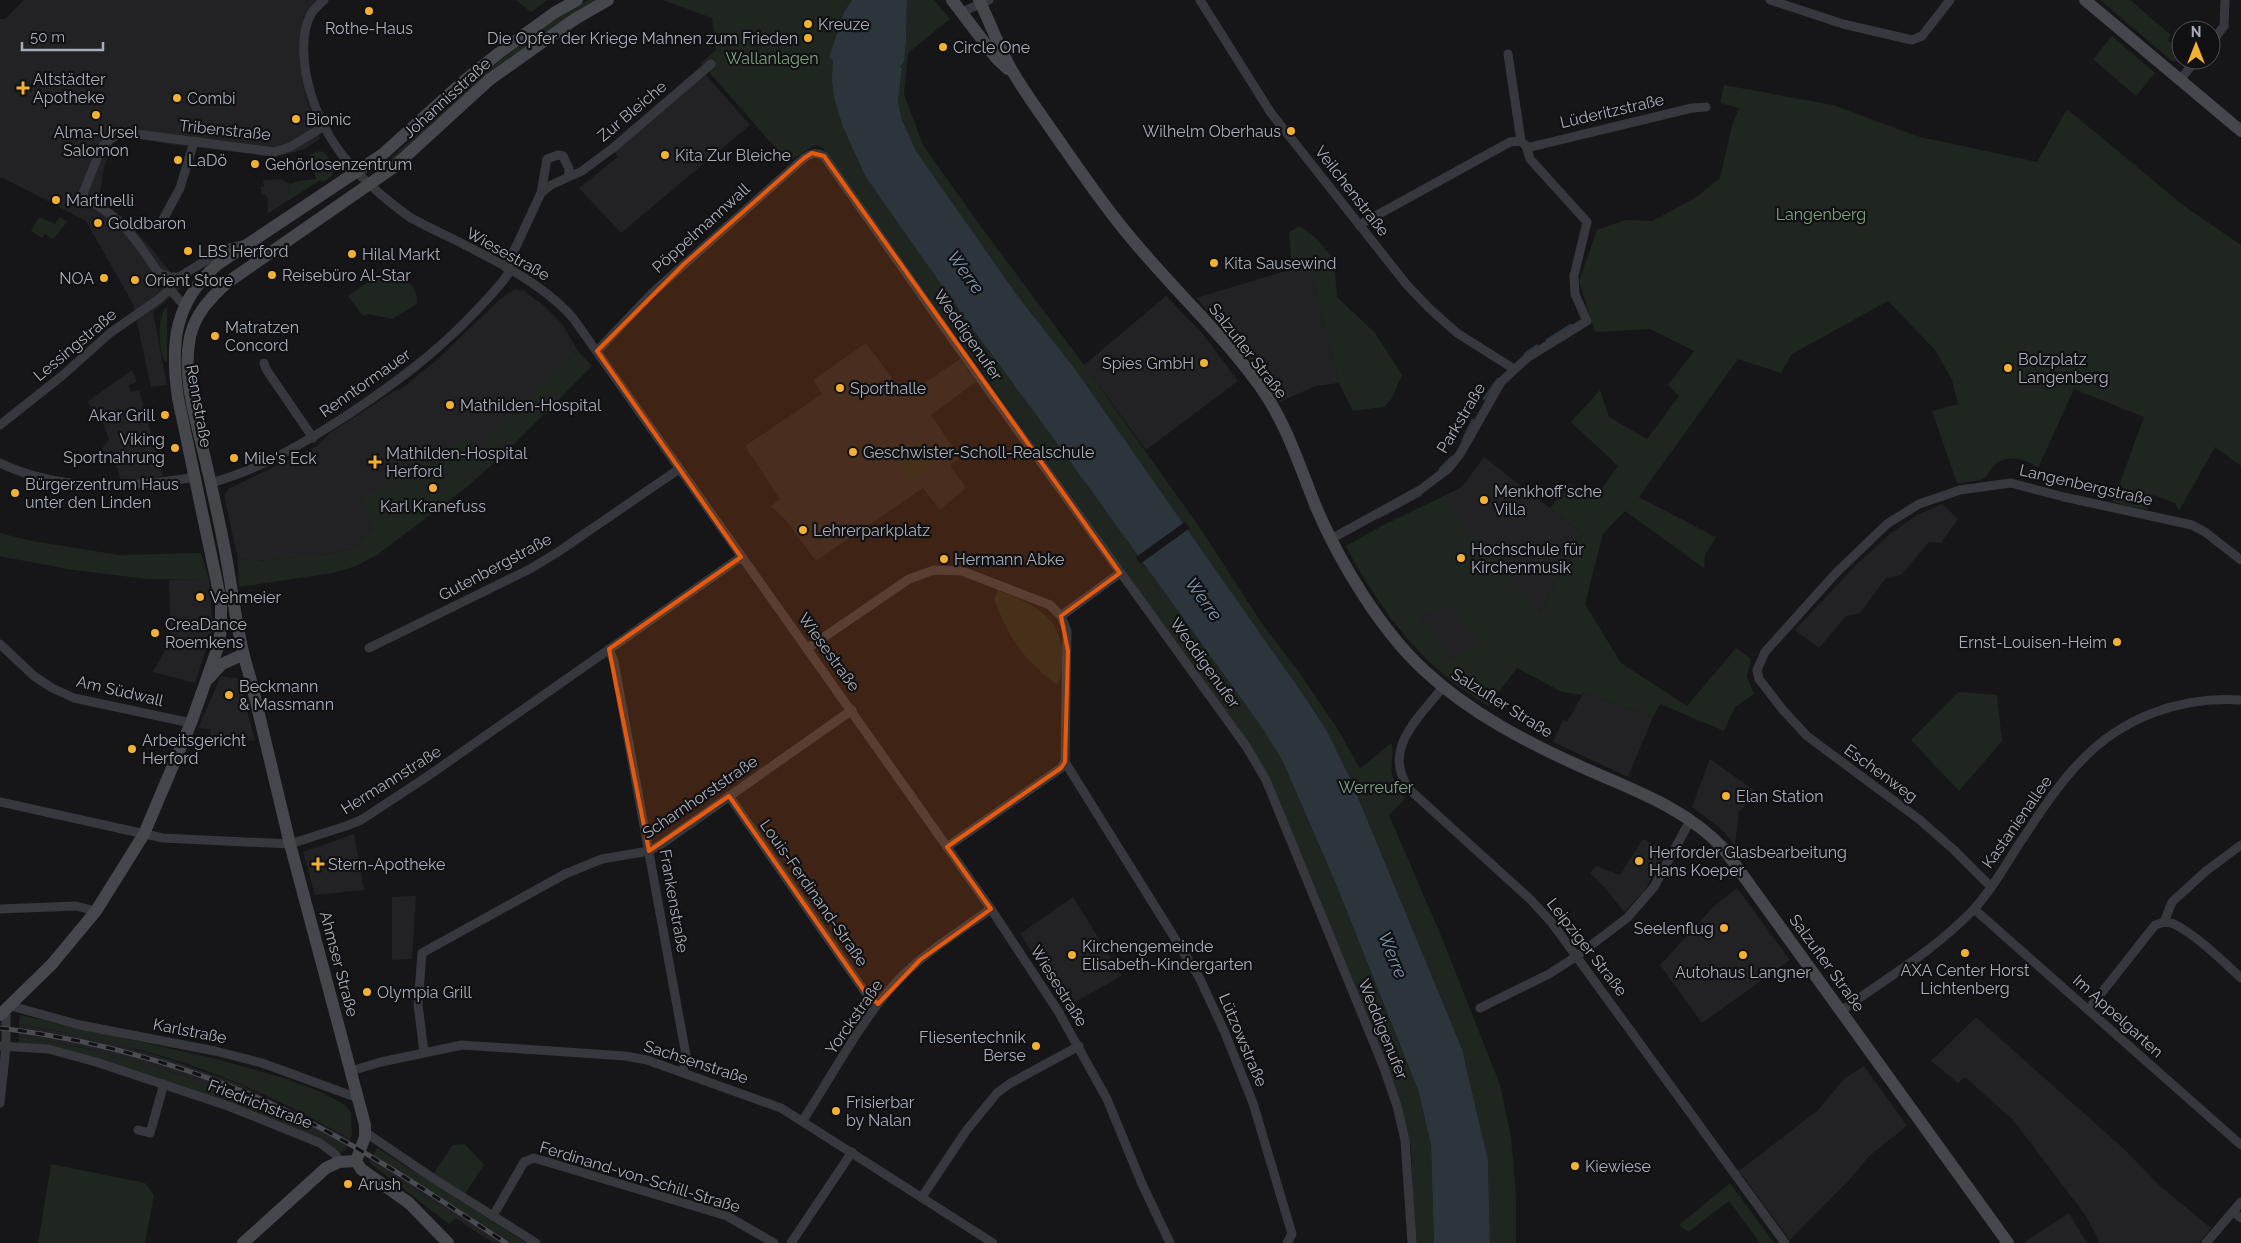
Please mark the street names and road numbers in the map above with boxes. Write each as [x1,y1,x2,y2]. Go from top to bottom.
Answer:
street label: Johannisstraße [400,54,494,142]
street label: Zur Bleiche [594,77,670,145]
street label: Lüderitzstraße [1558,90,1666,132]
street label: Tribenstraße [178,116,272,144]
street label: Veilchenstraße [1311,142,1393,240]
street label: Pöppelmannwall [648,179,754,277]
street label: Wiesestraße [463,223,553,285]
street label: Weddigenufer [930,286,1007,384]
street label: Salzufler Straße [1205,300,1291,402]
street label: Lessingstraße [30,305,120,385]
street label: Renntormauer [316,344,414,421]
street label: Rennstraße [182,363,216,449]
street label: Parkstraße [1433,380,1489,456]
street label: Langenbergstraße [2018,460,2154,510]
street label: Gutenbergstraße [435,529,555,605]
street label: Wiesestraße [794,609,864,695]
street label: Weddigenufer [1166,614,1244,712]
street label: Salzufler Straße [1448,664,1556,742]
street label: Am Südwall [75,672,166,710]
street label: Eschenweg [1841,740,1921,806]
street label: Hermannstraße [337,742,445,818]
street label: Scharnhorststraße [639,751,761,843]
street label: Kastanienallee [1978,772,2056,872]
street label: Louis-Ferdinand-Straße [756,816,872,970]
street label: Frankenstraße [656,848,692,954]
street label: Leipziger Straße [1543,894,1631,1000]
street label: Ahmser Straße [316,909,362,1019]
street label: Salzufler Straße [1785,911,1869,1015]
street label: Wiesestraße [1026,942,1092,1030]
street label: Im Appelgarten [2069,971,2167,1061]
street label: Yorckstraße [821,976,887,1058]
street label: Weddigenufer [1354,976,1412,1082]
street label: Lützowstraße [1215,991,1271,1089]
street label: Karlstraße [152,1015,228,1047]
street label: Sachsenstraße [641,1036,751,1088]
street label: Friedrichstraße [205,1075,315,1133]
street label: Ferdinand-von-Schill-Straße [537,1137,743,1217]

